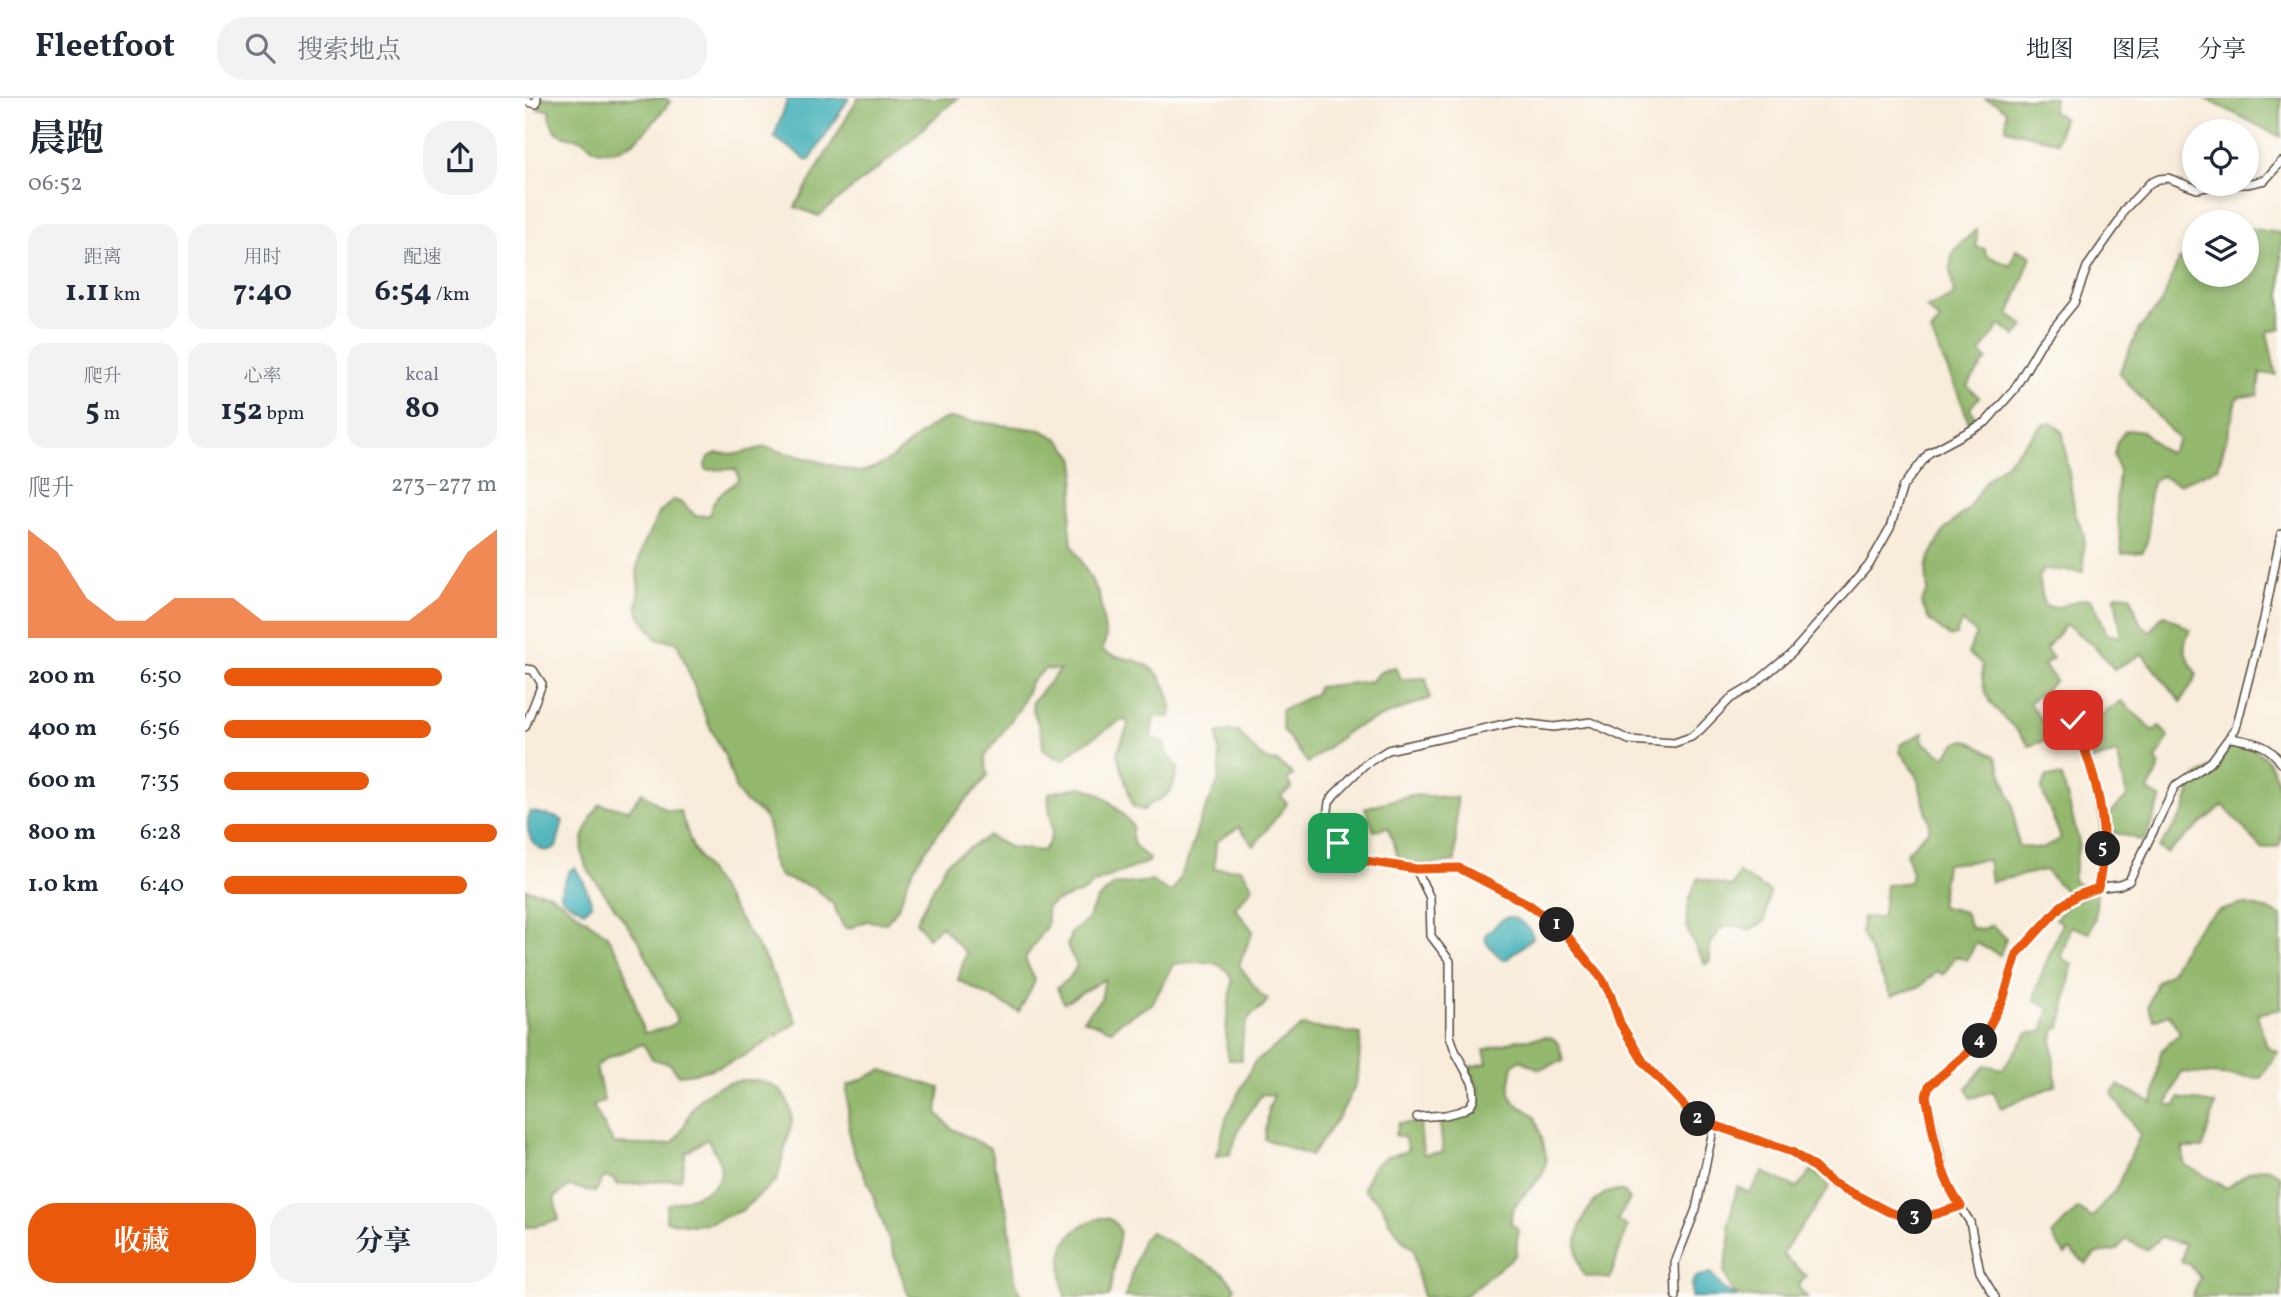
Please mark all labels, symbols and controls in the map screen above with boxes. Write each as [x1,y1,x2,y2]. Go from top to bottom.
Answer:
search box [217,17,707,80]
text: Fleetfoot [35,25,175,71]
icon: search [241,29,279,67]
text: 搜索地点 [297,33,401,69]
text: 地图 [2026,34,2074,68]
text: 图层 [2112,34,2160,68]
text: 分享 [2198,34,2246,68]
text: 晨跑 [28,115,104,168]
map controls [2182,119,2259,287]
button: locate [2182,119,2259,196]
button: share [423,121,497,195]
text: 06:52 [28,168,83,200]
button: layers [2182,210,2259,287]
text: 距离 [84,245,122,271]
text: 用时 [243,245,282,271]
text: 配速 [403,245,441,271]
text: 1.11 [65,271,110,313]
text: 7:40 [233,271,292,313]
text: 6:54 [374,271,432,313]
text: km [110,282,141,308]
text: /km [432,282,470,308]
text: kcal [405,362,439,388]
text: 爬升 [84,364,122,390]
text: 心率 [243,364,282,390]
text: 80 [405,388,440,430]
text: 5 [85,390,100,432]
text: 152 [220,390,263,432]
text: m [100,401,120,427]
text: bpm [263,401,304,427]
text: 273–277 m [391,469,497,501]
text: 爬升 [28,473,74,505]
text: 200 m [28,661,95,693]
text: 6:50 [140,661,182,693]
pin [2043,690,2103,750]
icon: check [2054,701,2092,739]
text: 400 m [28,713,97,745]
text: 6:56 [140,713,180,745]
text: 600 m [28,765,96,797]
text: 7:35 [140,765,179,797]
pin [1308,813,1368,873]
text: 800 m [28,817,96,849]
text: 6:28 [140,817,181,849]
icon: arrive [1319,824,1357,862]
pin: 5 [2085,832,2121,866]
text: 5 [2098,835,2107,861]
text: 1.0 km [28,869,99,901]
text: 6:40 [140,869,184,901]
pin: 1 [1539,908,1575,942]
text: 1 [1553,911,1560,937]
pin: 4 [1963,1024,1997,1058]
text: 4 [1974,1027,1985,1053]
pin: 2 [1681,1102,1715,1136]
text: 2 [1693,1105,1702,1131]
pin: 3 [1897,1200,1933,1234]
button: 收藏 [28,1203,256,1283]
button: 分享 [270,1203,497,1283]
text: 3 [1910,1203,1919,1229]

